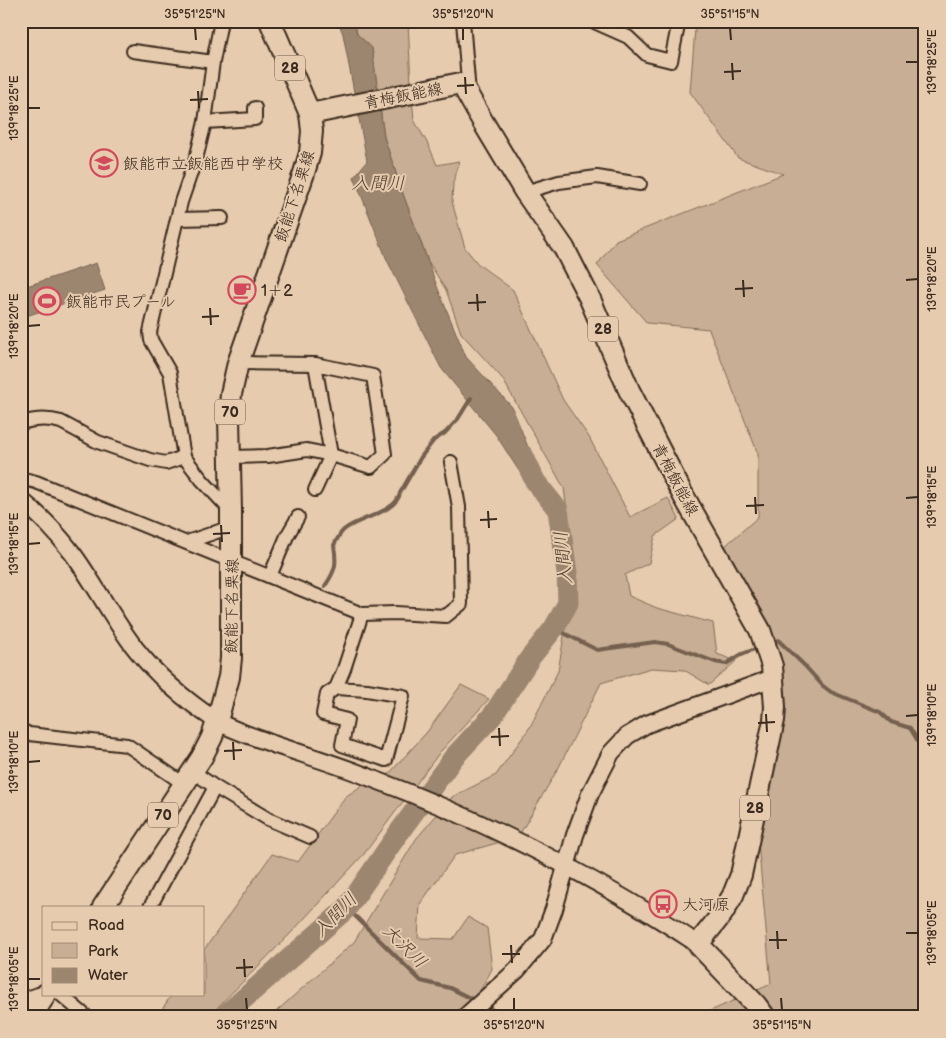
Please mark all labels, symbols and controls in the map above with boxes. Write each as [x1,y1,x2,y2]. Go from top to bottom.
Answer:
text: 35°51'25"N [164,7,226,22]
text: 35°51'20"N [432,7,494,22]
text: 35°51'15"N [701,7,759,22]
text: 139°18'25"E [925,29,940,95]
road number: 28 [275,56,305,80]
text: 139°18'25"E [7,75,22,141]
street label: 青梅飯能線 [362,80,444,113]
school or university icon: 飯能市立飯能西中学校 [89,148,119,178]
street label: 飯能下名栗線 [272,148,319,245]
place label: 飯能市立飯能西中学校 [123,155,283,174]
water label: 入間川 [351,173,405,194]
text: 139°18'20"E [925,246,940,312]
cafe icon: 1＋2 [227,275,257,305]
place label: 1＋2 [261,282,293,301]
sports icon: 飯能市民プール [32,286,62,316]
text: 139°18'20"E [7,293,22,359]
place label: 飯能市民プール [66,293,176,312]
road number: 28 [588,316,618,342]
road number: 70 [215,400,245,424]
street label: 青梅飯能線 [648,440,702,519]
text: 139°18'15"E [925,466,940,528]
text: 139°18'15"E [7,513,22,575]
water label: 入間川 [550,530,577,586]
street label: 飯能下名栗線 [222,558,243,654]
text: 139°18'10"E [925,683,940,746]
text: 139°18'10"E [7,730,22,793]
road number: 28 [740,796,770,820]
road number: 70 [148,802,178,828]
water label: 入間川 [309,889,362,942]
bus stop icon: 大河原 [648,889,678,919]
place label: 大河原 [682,896,730,915]
text: 139°18'05"E [925,900,940,966]
legend [42,906,205,996]
text: Road [88,916,124,935]
water label: 大沢川 [378,920,431,973]
text: Park [88,942,119,961]
text: 139°18'05"E [7,946,22,1012]
text: Water [88,966,128,985]
text: 35°51'25"N [216,1018,278,1033]
text: 35°51'20"N [483,1018,545,1033]
text: 35°51'15"N [753,1018,811,1033]

